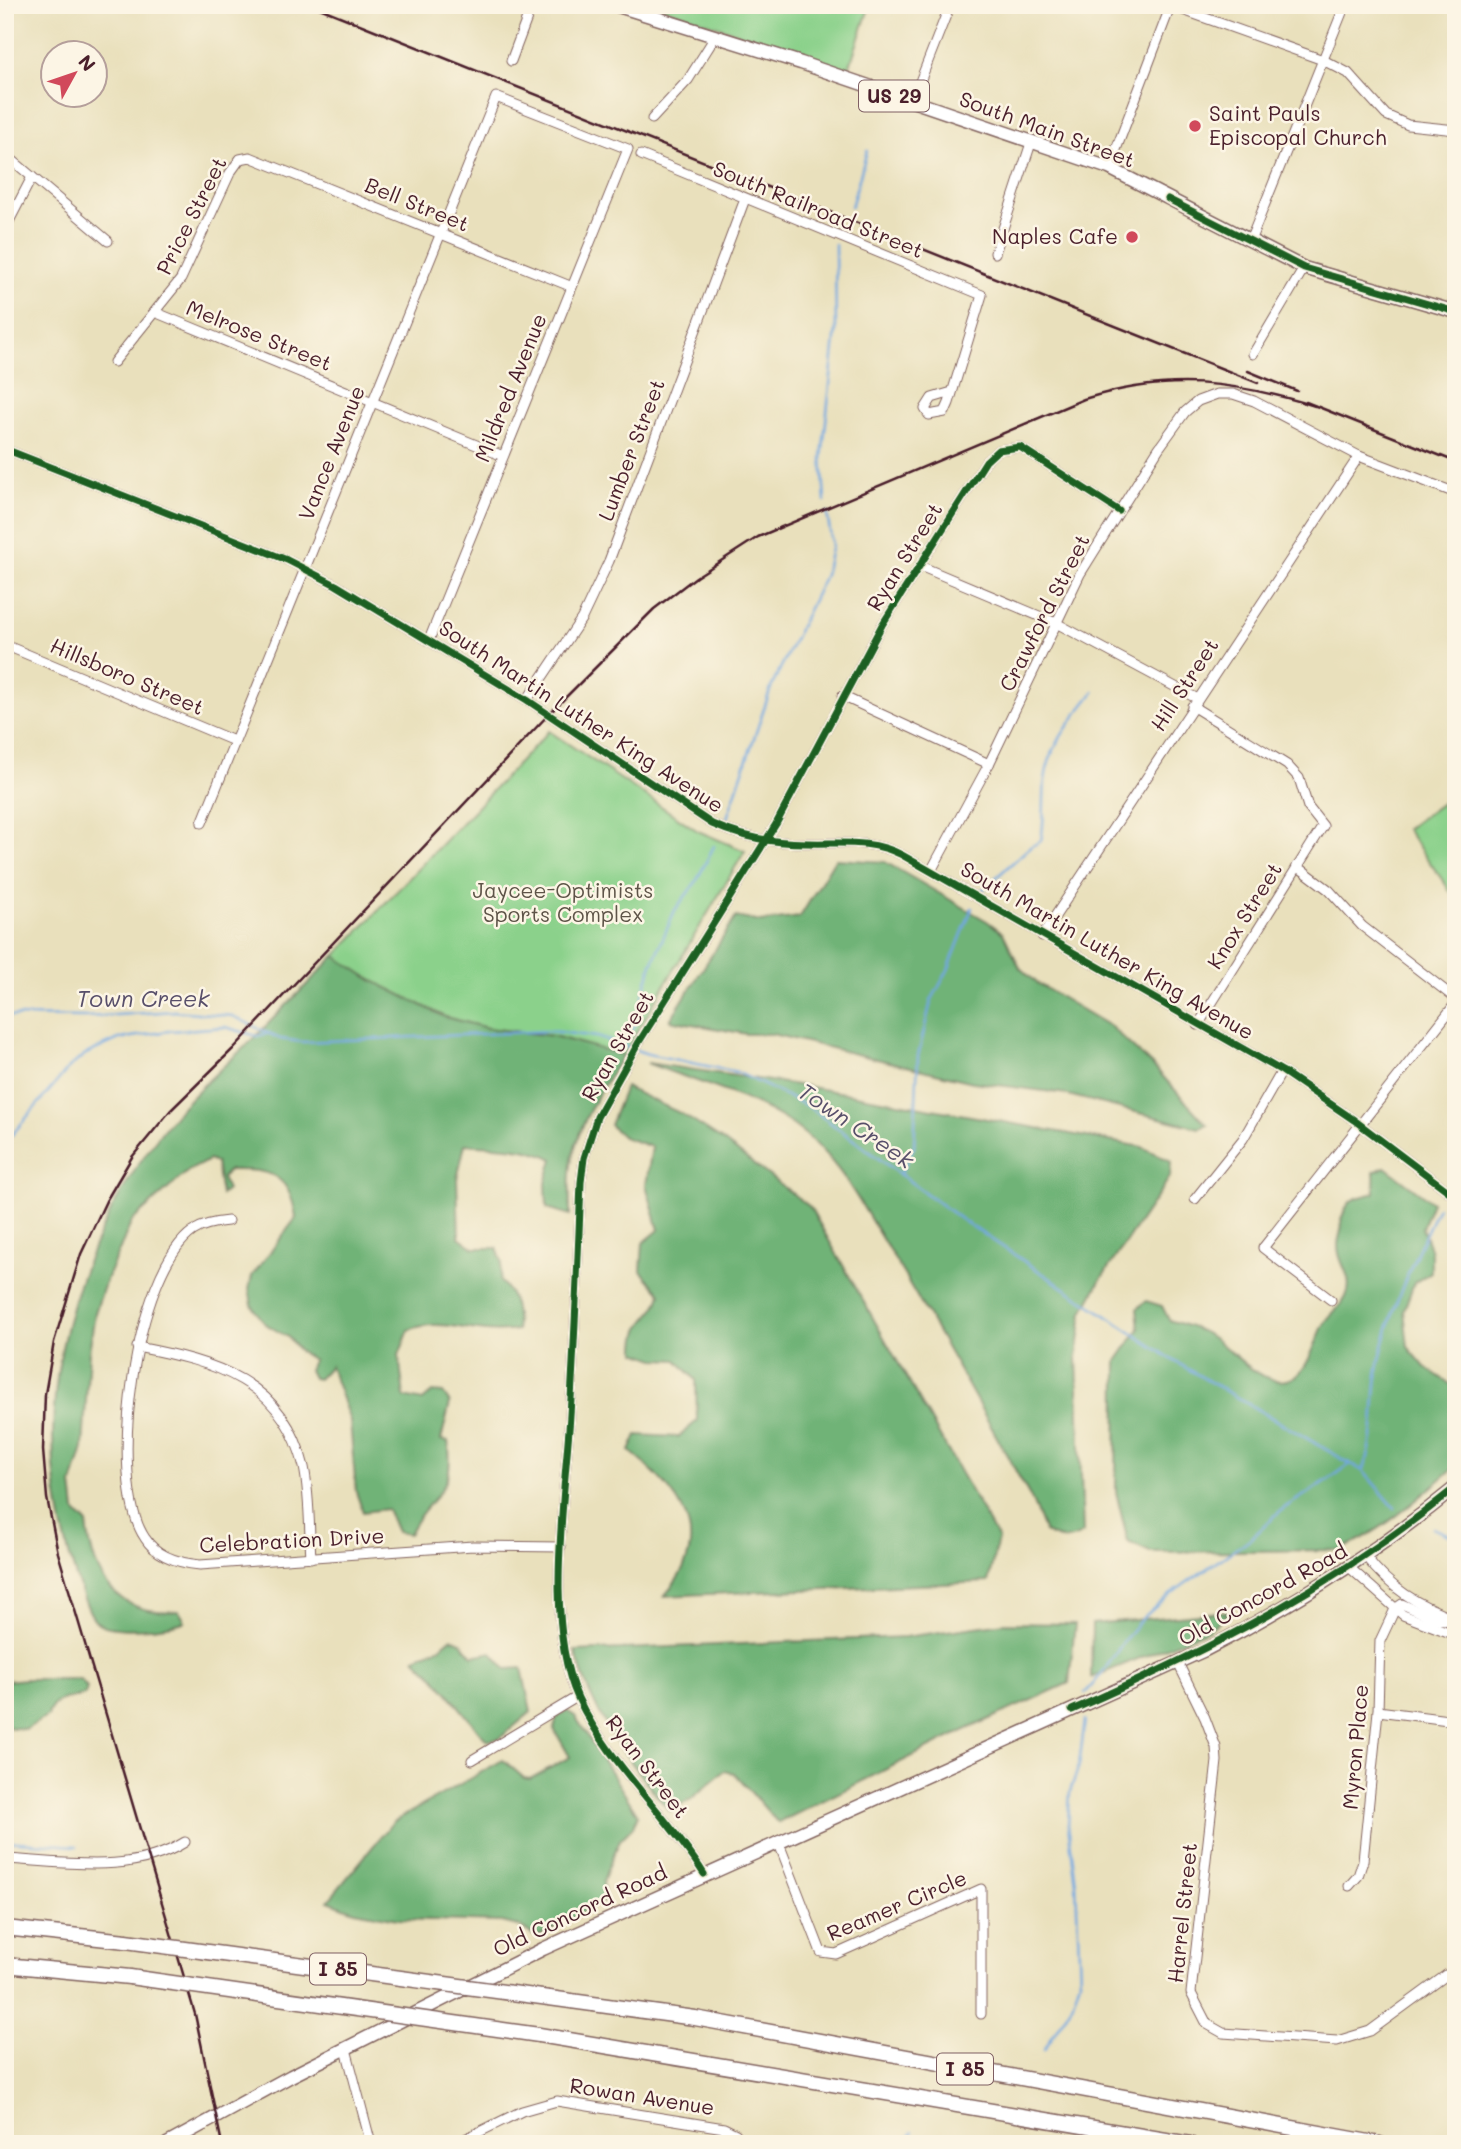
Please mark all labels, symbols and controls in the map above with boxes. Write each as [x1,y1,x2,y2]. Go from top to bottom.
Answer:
north arrow [38,38,108,108]
text: N [73,49,102,76]
road number: US 29 [859,80,929,111]
street label: South Main Street [956,84,1139,173]
place label: Saint Pauls Episcopal Church [1209,99,1387,150]
marker: Saint Pauls Episcopal Church [1187,118,1203,134]
street label: Price Street [149,152,232,279]
street label: South Railroad Street [709,154,928,263]
street label: Bell Street [361,170,474,237]
place label: Naples Cafe [992,222,1118,249]
marker: Naples Cafe [1124,229,1140,245]
street label: Melrose Street [183,293,336,376]
street label: Mildred Avenue [468,309,552,466]
street label: Lumber Street [591,375,670,524]
street label: Vance Avenue [291,381,370,524]
street label: Ryan Street [860,497,948,615]
street label: Crawford Street [992,529,1095,696]
street label: South Martin Luther King Avenue [434,613,729,818]
street label: Hillsboro Street [47,631,209,720]
street label: Hill Street [1144,633,1224,736]
street label: South Martin Luther King Avenue [956,854,1259,1045]
street label: Knox Street [1200,857,1287,974]
park label: Jaycee-Optimists Sports Complex [473,876,653,927]
water label: Town Creek [76,983,210,1013]
street label: Ryan Street [574,985,659,1105]
water label: Town Creek [793,1076,921,1175]
street label: Celebration Drive [199,1521,385,1558]
street label: Old Concord Road [1173,1536,1351,1651]
street label: Myron Place [1336,1683,1373,1811]
street label: Ryan Street [600,1709,696,1823]
street label: Harrel Street [1161,1841,1202,1984]
street label: Old Concord Road [488,1858,671,1962]
street label: Reamer Circle [823,1863,970,1946]
road number: I 85 [310,1954,366,1984]
road number: I 85 [937,2054,993,2084]
street label: Rowan Avenue [568,2071,717,2120]

